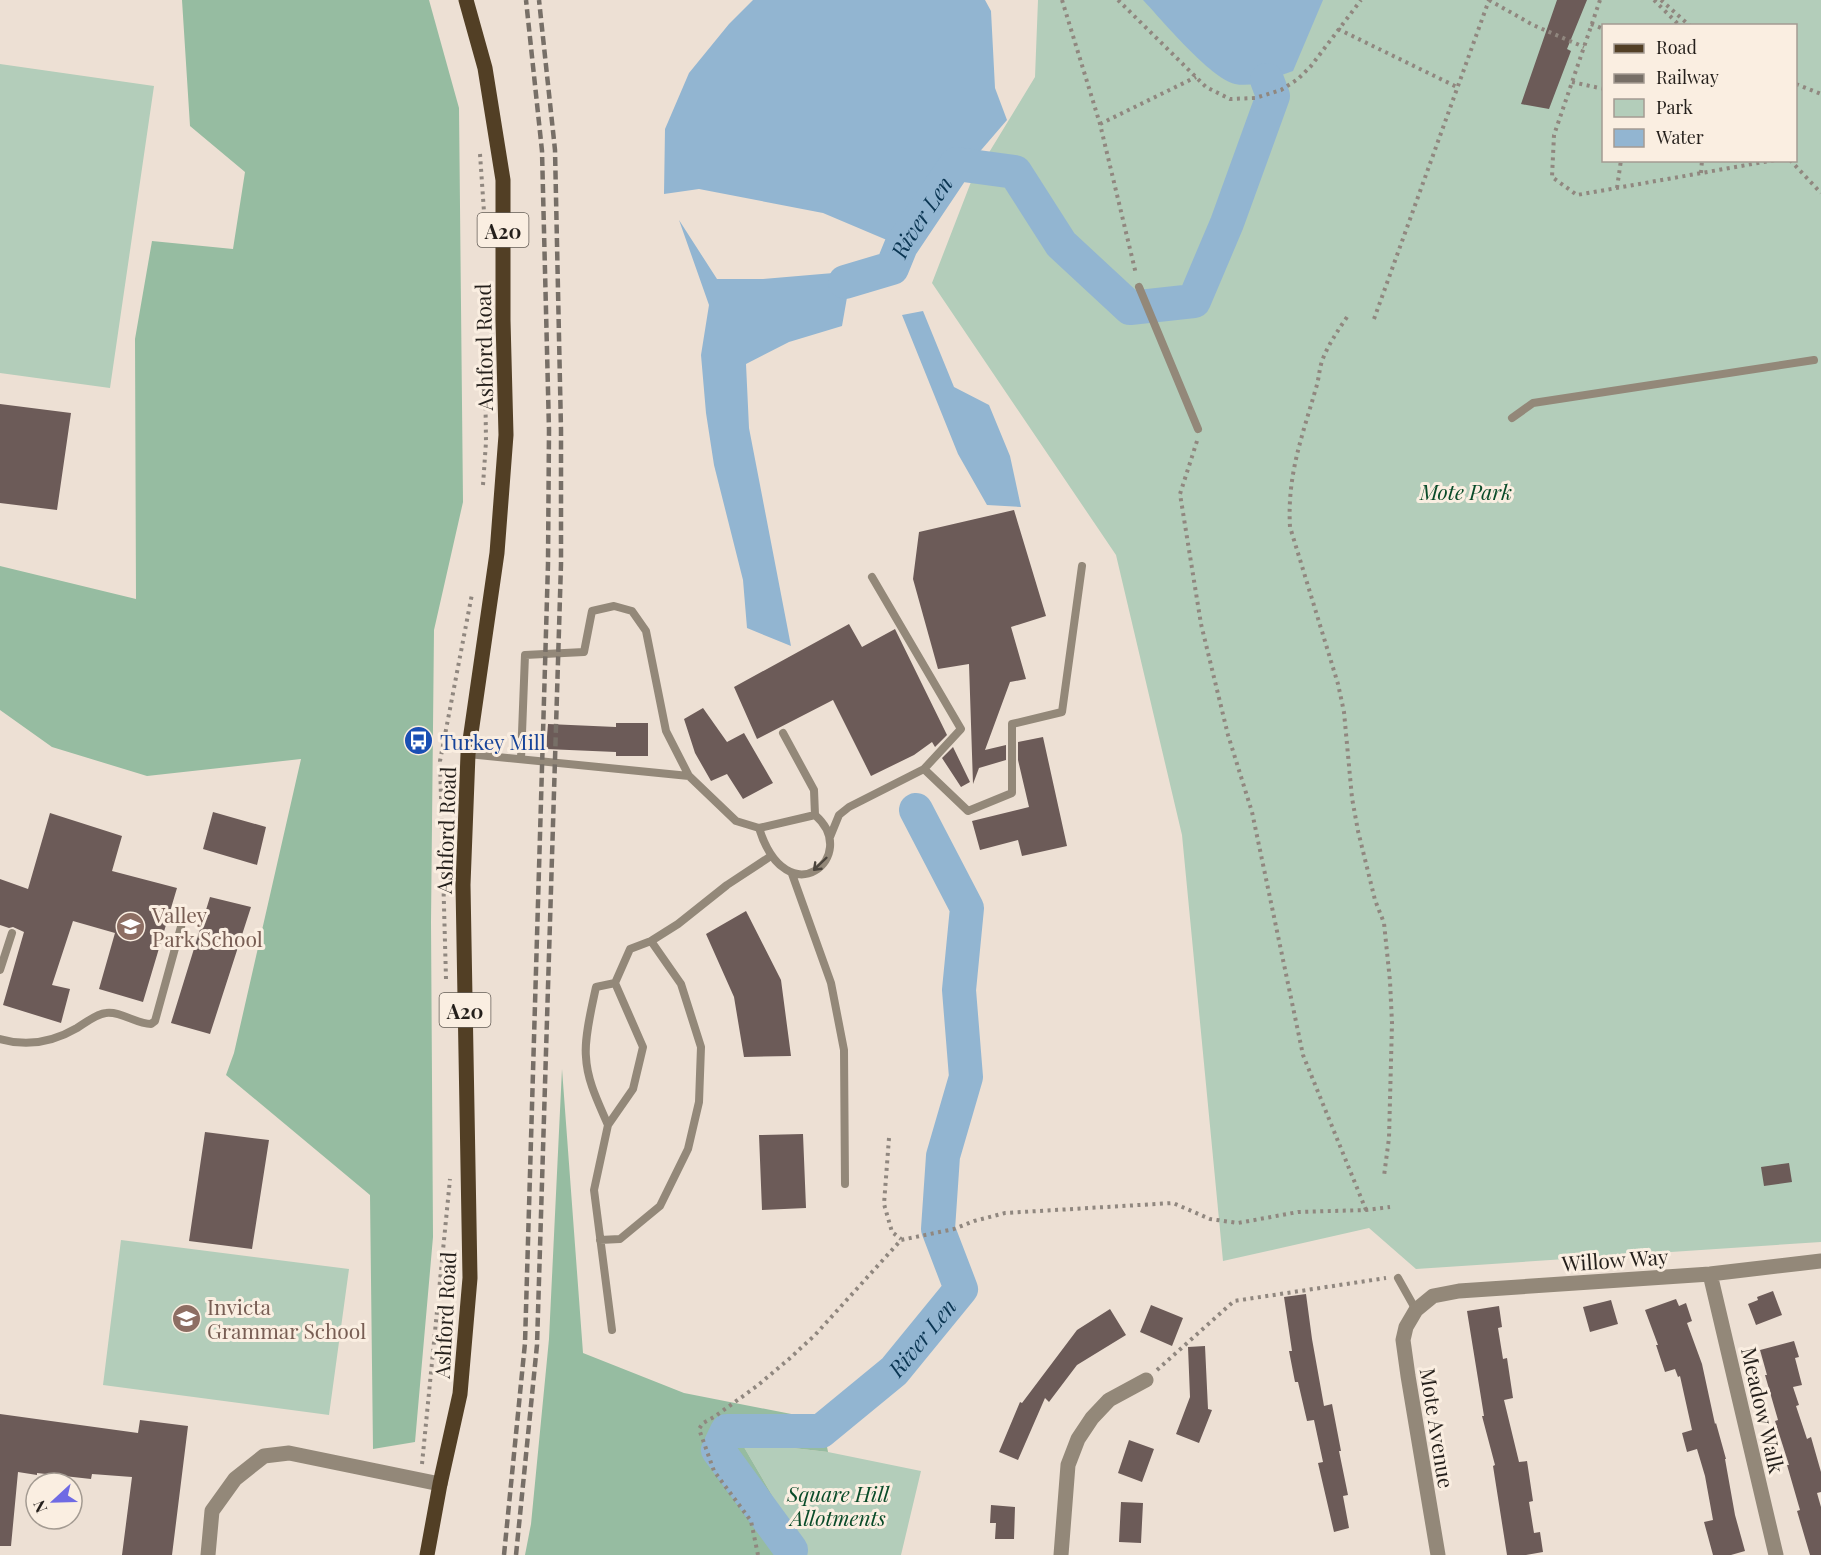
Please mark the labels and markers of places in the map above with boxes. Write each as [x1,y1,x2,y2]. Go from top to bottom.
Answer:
bus stop icon: Turkey Mill [403,725,435,757]
place label: Turkey Mill [440,727,546,755]
place label: Valley Park School [151,900,263,952]
school or university icon: Valley Park School [115,910,147,942]
place label: Invicta Grammar School [207,1292,366,1344]
school or university icon: Invicta Grammar School [170,1302,202,1334]

